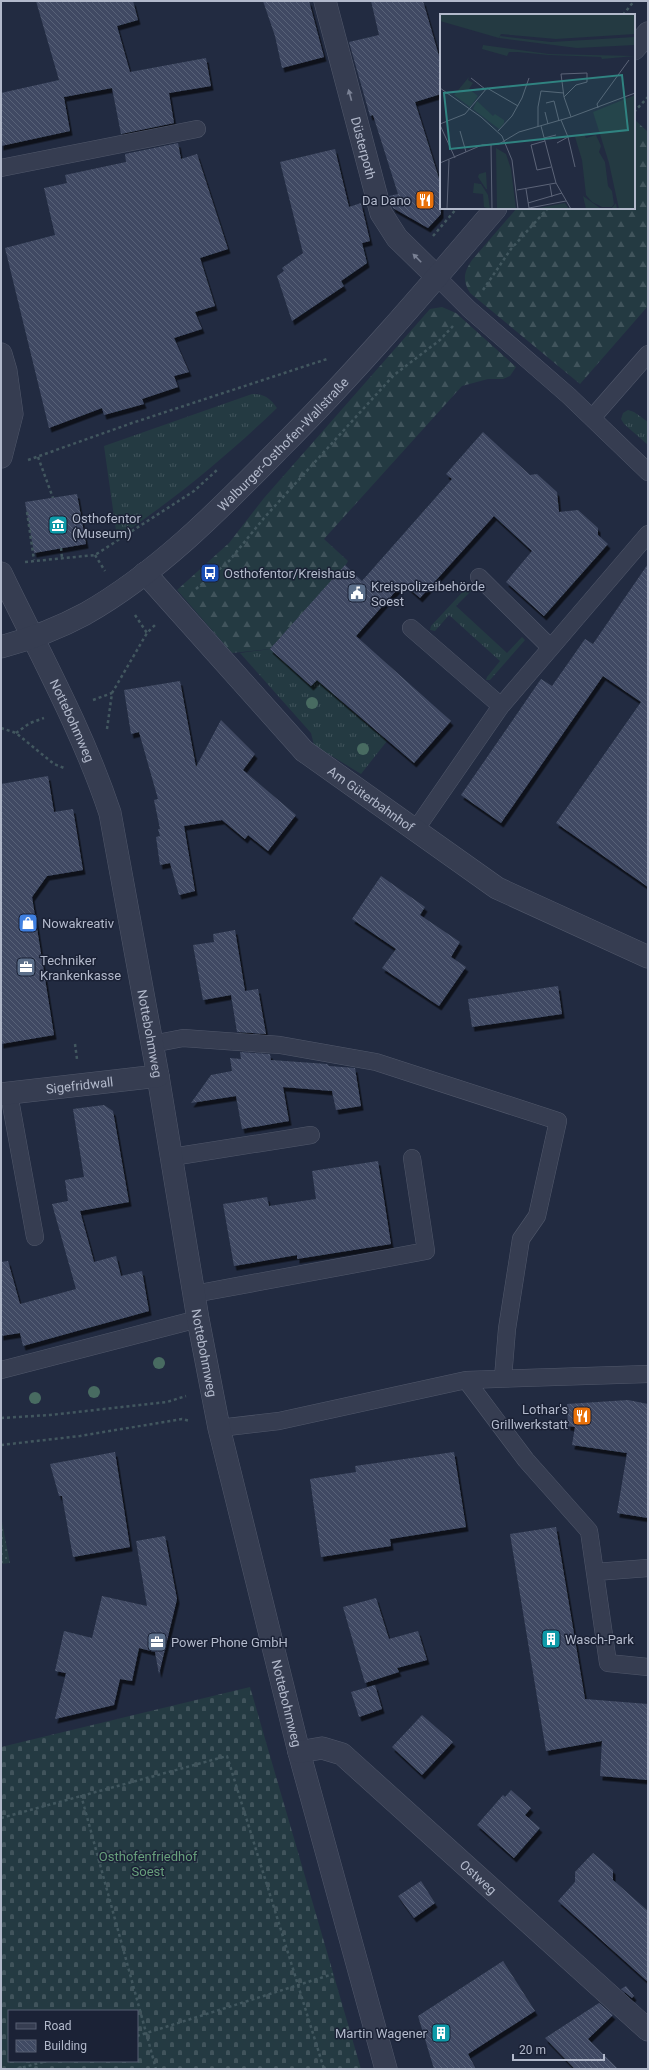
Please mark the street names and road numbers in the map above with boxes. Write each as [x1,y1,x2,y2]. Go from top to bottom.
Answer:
street label: Düsterpoth [348,115,379,181]
street label: Walburger-Osthofen-Wallstraße [214,374,351,514]
street label: Nottebohmweg [47,677,98,764]
street label: Am Güterbahnhof [325,763,418,835]
street label: Nottebohmweg [135,988,166,1079]
street label: Sigefridwall [45,1074,114,1096]
street label: Nottebohmweg [189,1308,220,1398]
street label: Nottebohmweg [269,1658,305,1749]
street label: Ostweg [457,1857,500,1897]

